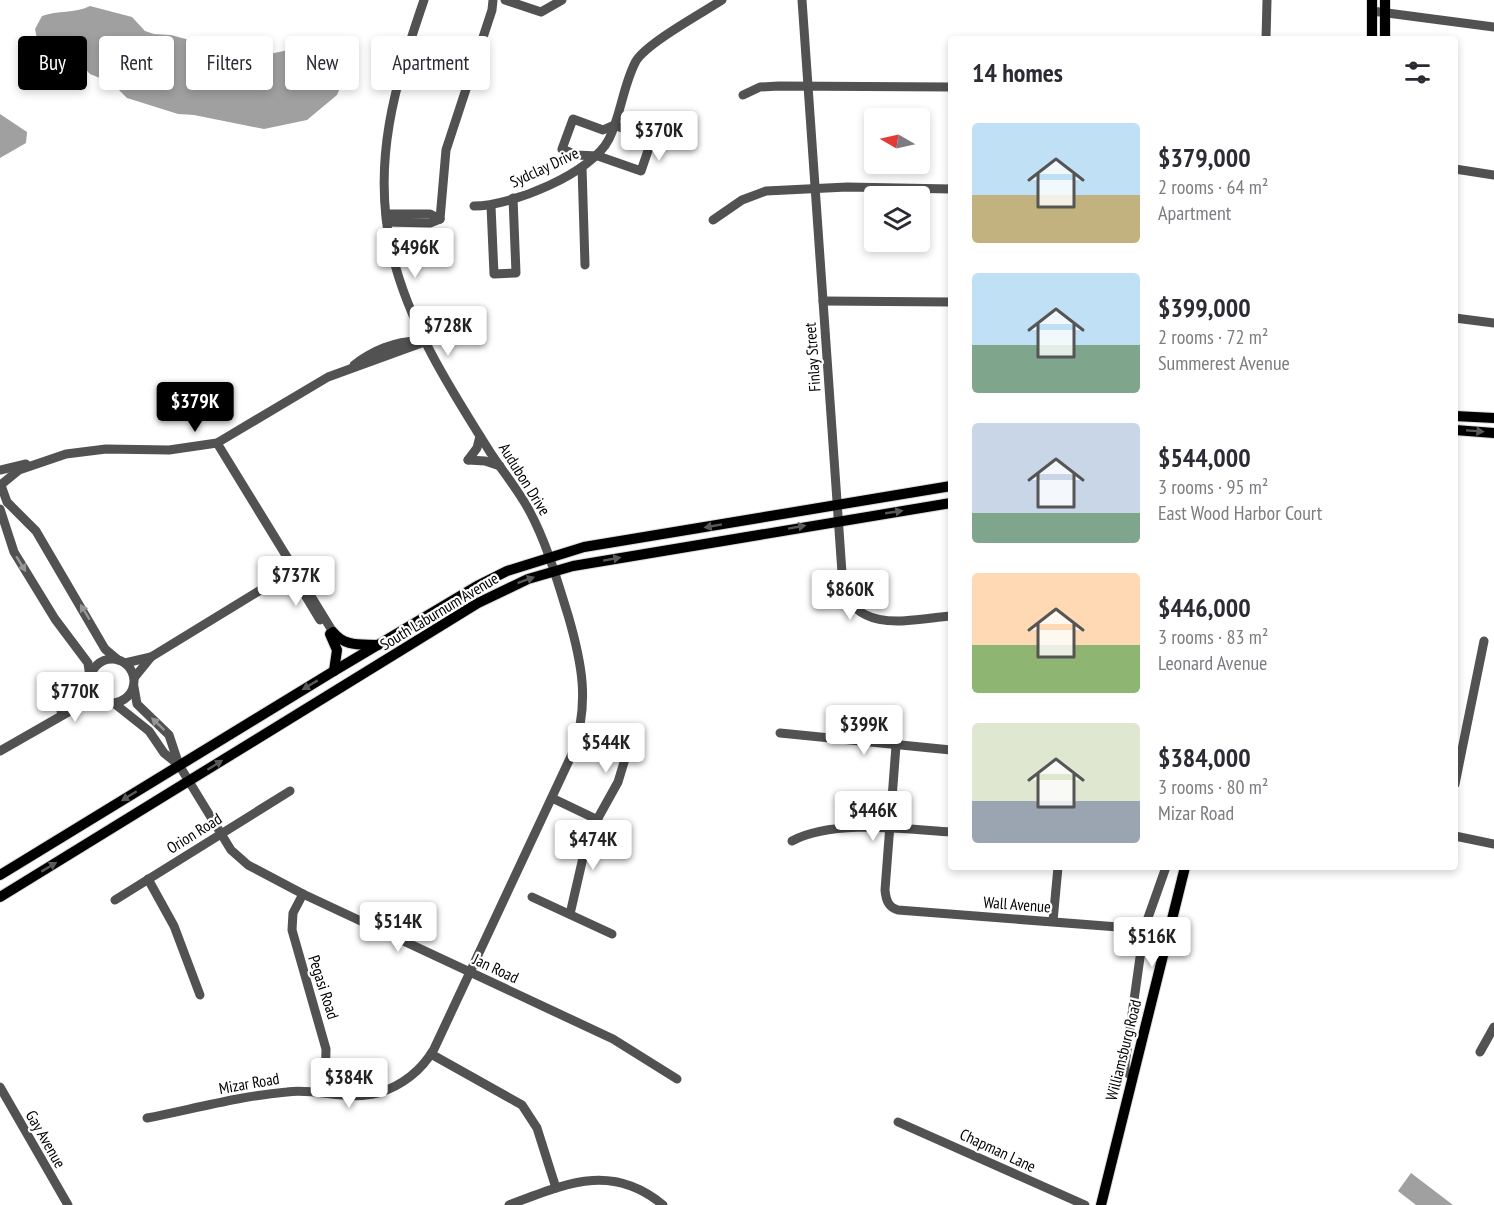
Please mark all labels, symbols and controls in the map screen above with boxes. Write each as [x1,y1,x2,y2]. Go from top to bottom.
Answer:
chip: Buy [18,36,87,90]
chip: Rent [99,36,174,90]
chip: Filters [186,36,273,90]
chip: New [285,36,359,90]
chip: Apartment [371,36,490,90]
text: 14 homes [972,56,1063,89]
icon: filters [1401,56,1434,89]
north arrow [864,108,930,174]
map controls [864,108,930,252]
pin: $370K [617,111,701,162]
text: $370K [635,117,683,143]
text: $379,000 [1158,141,1251,174]
street label: Sydclay Drive [506,142,582,192]
icon: home [1020,147,1092,219]
text: 2 rooms · 64 m² [1158,174,1268,200]
button: layers [864,186,930,252]
text: Apartment [1158,200,1231,226]
pin: $496K [373,228,457,279]
text: $496K [391,234,439,260]
text: $399,000 [1158,291,1251,324]
icon: home [1020,297,1092,369]
pin: $728K [406,306,490,357]
text: $728K [424,312,472,338]
street label: Finlay Street [800,321,824,392]
text: 2 rooms · 72 m² [1158,324,1268,350]
text: Summerest Avenue [1158,350,1290,376]
pin: $379K [153,382,237,433]
text: $379K [171,388,219,414]
one-way arrow [1465,427,1484,436]
street label: Audubon Drive [495,439,555,519]
text: $544,000 [1158,441,1251,474]
icon: home [1020,447,1092,519]
text: 3 rooms · 95 m² [1158,474,1268,500]
text: East Wood Harbor Court [1158,500,1322,526]
one-way arrow [885,507,904,516]
one-way arrow [703,521,722,530]
one-way arrow [788,523,807,532]
one-way arrow [602,554,621,563]
one-way arrow [15,555,26,572]
pin: $737K [254,556,338,607]
text: $737K [272,562,320,588]
street label: South Laburnum Avenue [376,568,502,654]
pin: $860K [808,570,892,621]
one-way arrow [517,575,535,585]
text: $860K [826,576,874,602]
text: $446,000 [1158,591,1251,624]
icon: home [1020,597,1092,669]
one-way arrow [80,604,91,620]
text: 3 rooms · 83 m² [1158,624,1268,650]
text: Leonard Avenue [1158,650,1267,676]
pin: $770K [33,672,117,723]
text: $770K [51,678,99,704]
one-way arrow [302,680,318,691]
pin: $399K [822,705,906,756]
text: $399K [840,711,888,737]
one-way arrow [151,718,165,732]
pin: $544K [564,723,648,774]
text: $544K [582,729,630,755]
text: $384,000 [1158,741,1251,774]
icon: home [1020,747,1092,819]
one-way arrow [207,760,223,771]
text: 3 rooms · 80 m² [1158,774,1268,800]
one-way arrow [121,790,137,801]
pin: $446K [831,791,915,842]
text: $446K [849,797,897,823]
text: Mizar Road [1158,800,1234,826]
street label: Orion Road [163,808,225,858]
pin: $474K [551,820,635,871]
text: $474K [569,826,617,852]
one-way arrow [41,861,57,872]
street label: Wall Avenue [983,892,1051,916]
pin: $514K [356,902,440,953]
text: $514K [374,908,422,934]
pin: $516K [1110,917,1194,968]
text: $516K [1128,923,1176,949]
street label: Jan Road [469,948,522,987]
street label: Pegasi Road [304,952,344,1022]
street label: Williamsburg Road [1101,997,1145,1103]
pin: $384K [307,1058,391,1109]
text: $384K [325,1064,373,1090]
street label: Mizar Road [217,1068,281,1098]
street label: Gay Avenue [22,1107,70,1171]
street label: Chapman Lane [957,1124,1039,1176]

